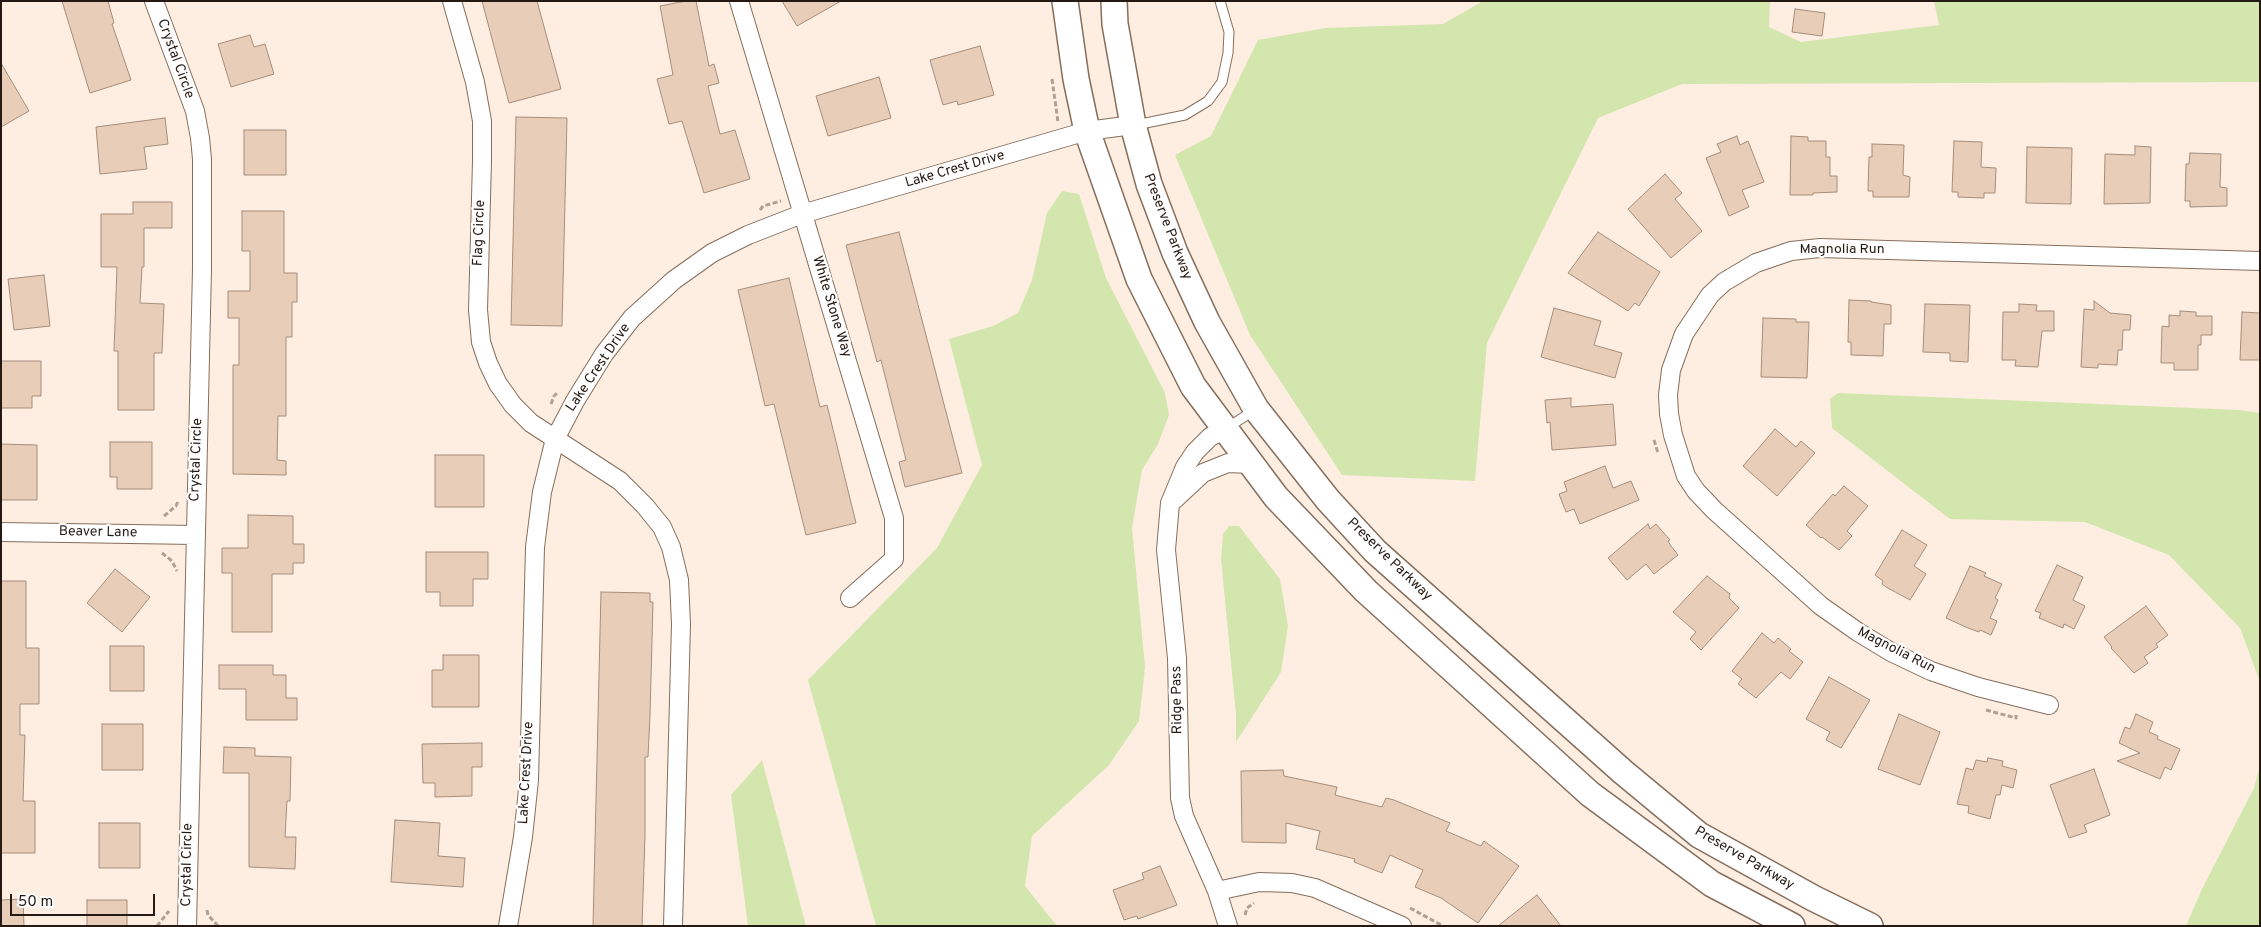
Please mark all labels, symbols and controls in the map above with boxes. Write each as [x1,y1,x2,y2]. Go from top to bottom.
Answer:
street label: Crystal Circle [153,17,197,101]
street label: Lake Crest Drive [903,148,1007,192]
street label: Preserve Parkway [1139,172,1195,282]
street label: Flag Circle [470,200,490,266]
street label: Magnolia Run [1799,242,1885,258]
street label: White Stone Way [808,254,854,360]
street label: Lake Crest Drive [563,321,635,415]
street label: Crystal Circle [187,418,207,502]
street label: Preserve Parkway [1343,515,1435,605]
street label: Beaver Lane [59,524,137,542]
street label: Magnolia Run [1854,624,1938,678]
street label: Ridge Pass [1169,666,1187,734]
street label: Lake Crest Drive [516,721,538,825]
street label: Crystal Circle [179,823,197,907]
street label: Preserve Parkway [1691,824,1797,894]
scale bar [12,884,158,916]
text: 50 m [18,893,53,912]

